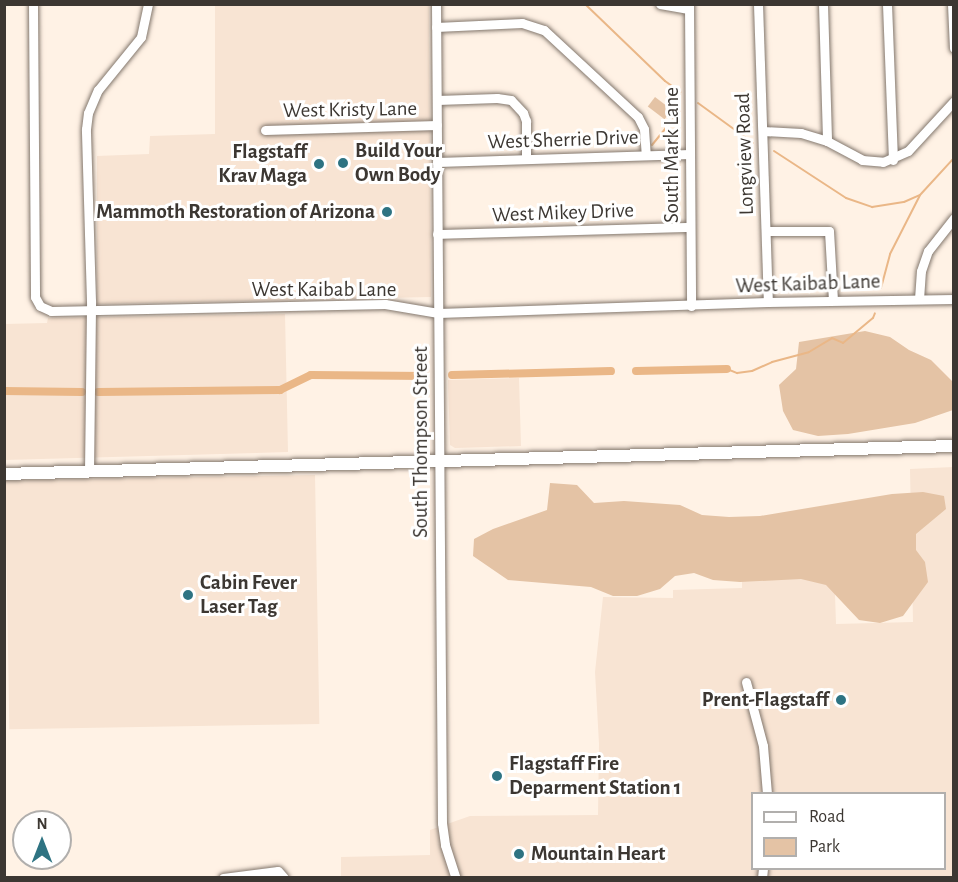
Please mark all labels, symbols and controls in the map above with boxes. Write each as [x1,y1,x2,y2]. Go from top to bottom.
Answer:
street label: South Mark Lane [659,87,685,223]
street label: Longview Road [730,92,760,216]
street label: West Kristy Lane [283,96,417,124]
street label: West Sherrie Drive [487,125,639,155]
place label: Build Your Own Body [355,138,442,188]
place label: Flagstaff Krav Maga [218,139,307,189]
marker: Build Your Own Body [336,156,350,170]
marker: Flagstaff Krav Maga [312,157,326,171]
street label: West Mikey Drive [492,198,634,228]
place label: Mammoth Restoration of Arizona [96,199,375,225]
marker: Mammoth Restoration of Arizona [380,205,394,219]
street label: West Kaibab Lane [735,269,881,299]
street label: West Kaibab Lane [251,277,397,303]
street label: South Thompson Street [408,346,434,538]
place label: Cabin Fever Laser Tag [200,570,297,620]
marker: Cabin Fever Laser Tag [181,588,195,602]
place label: Prent-Flagstaff [702,687,829,713]
marker: Prent-Flagstaff [834,693,848,707]
place label: Flagstaff Fire Deparment Station 1 [509,751,681,801]
marker: Flagstaff Fire Deparment Station 1 [490,769,504,783]
legend [751,792,946,870]
text: Road [809,808,845,826]
north arrow [12,810,72,870]
text: N [36,816,48,832]
text: Park [809,838,840,856]
place label: Mountain Heart [531,841,665,867]
marker: Mountain Heart [512,847,526,861]

